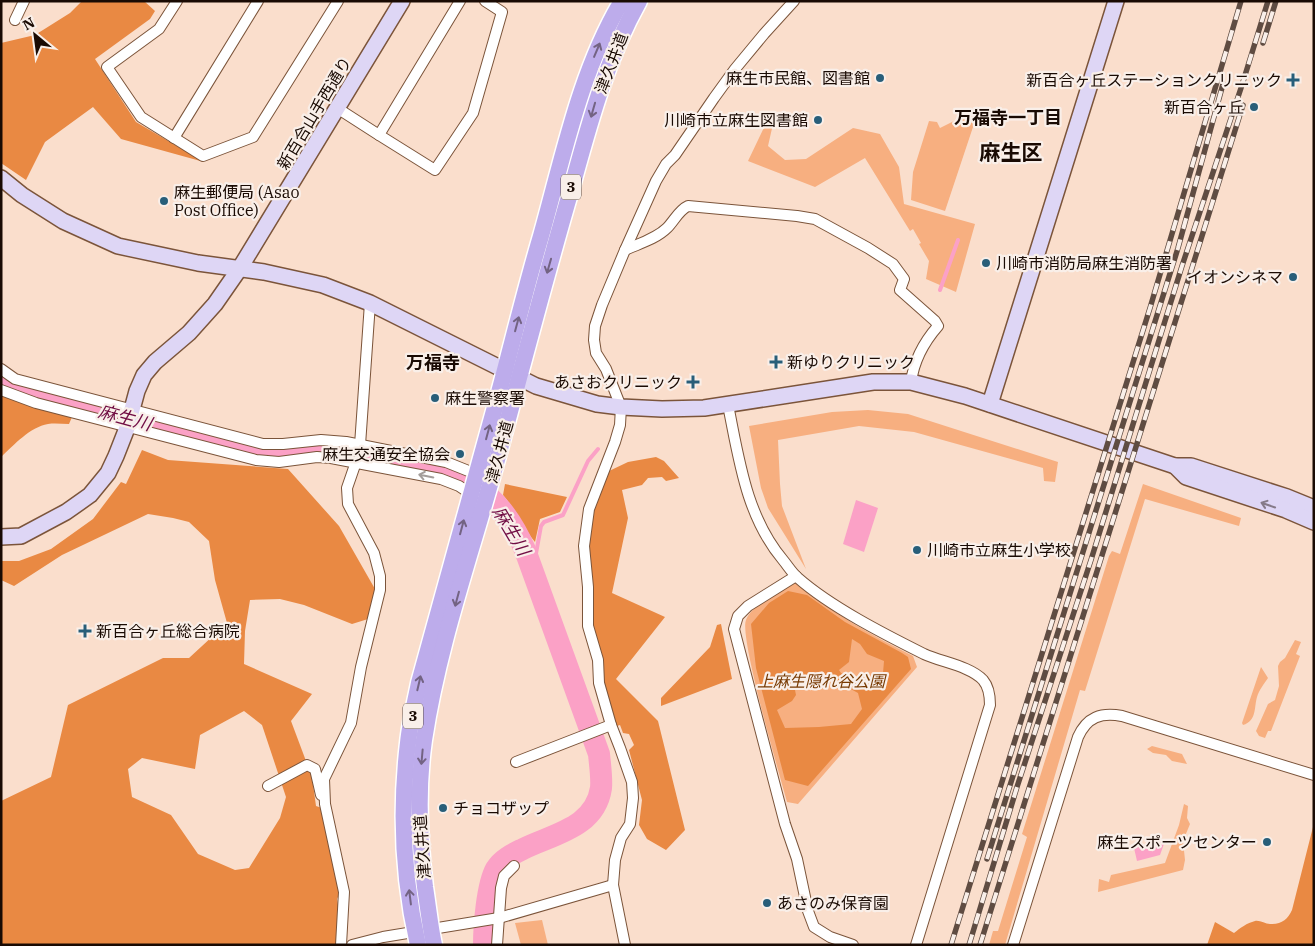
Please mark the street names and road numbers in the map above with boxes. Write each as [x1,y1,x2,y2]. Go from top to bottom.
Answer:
street label: 津久井道 [590,30,632,96]
street label: 新百合山手西通り [272,53,356,173]
road number: 3 [561,174,581,200]
street label: 津久井道 [481,418,517,486]
road number: 3 [403,704,423,728]
street label: 津久井道 [410,814,434,880]

